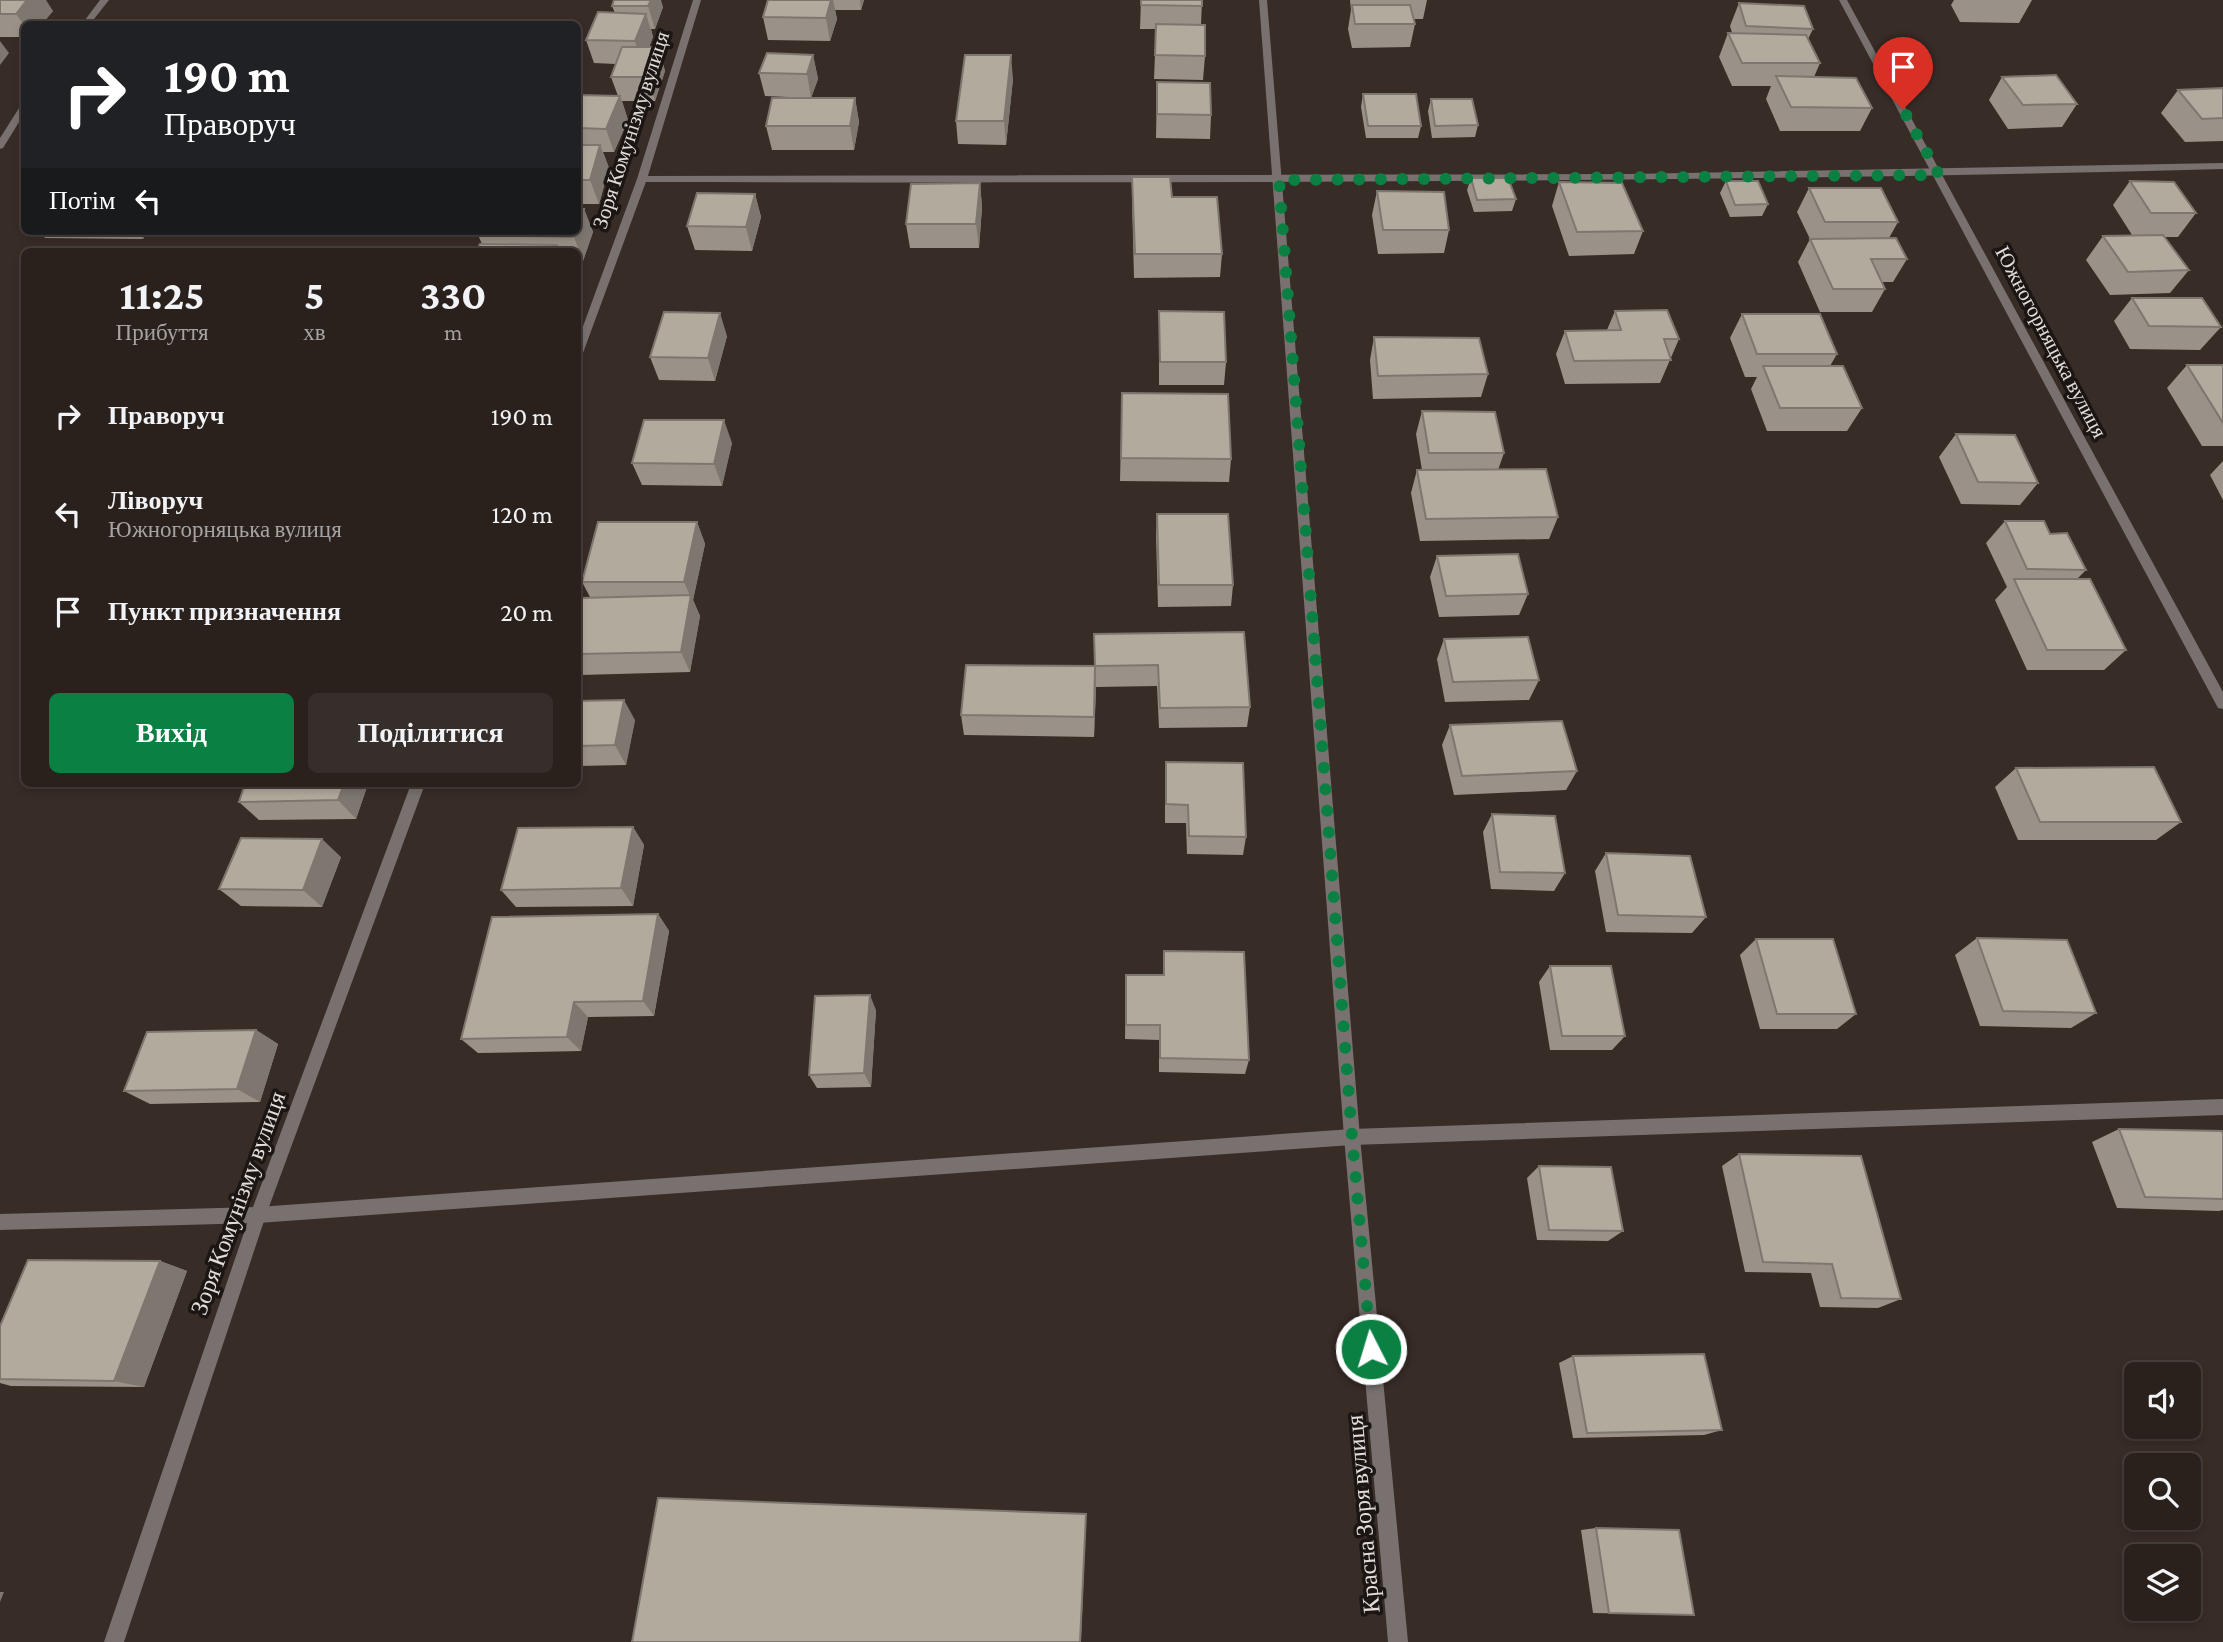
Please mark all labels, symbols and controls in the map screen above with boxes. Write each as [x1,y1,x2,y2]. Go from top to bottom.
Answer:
street label: Зоря Комунізму вулиця [588,28,674,232]
pin [1873,37,1933,109]
text: 190 m [164,48,290,103]
icon: arrive [1884,48,1922,86]
icon: right [49,49,140,140]
text: Праворуч [164,106,296,142]
icon: left [129,182,167,220]
text: Потім [49,186,115,215]
street label: Южногорняцька вулиця [1990,242,2112,442]
text: 11:25 [120,271,205,318]
text: 5 [304,271,325,318]
text: 330 [420,271,486,318]
text: Прибуття [116,319,209,345]
text: хв [303,319,326,345]
text: m [444,319,463,345]
icon: right [49,397,87,435]
text: Праворуч [108,401,224,430]
text: 190 m [491,402,553,431]
text: Ліворуч [108,486,203,515]
icon: left [49,495,87,533]
text: 120 m [492,500,553,529]
text: Южногорняцька вулиця [108,516,342,542]
icon: arrive [49,593,87,631]
text: Пункт призначення [108,597,341,626]
text: 20 m [500,598,553,627]
button: Вихід [49,693,294,773]
button: Поділитися [308,693,553,773]
street label: Зоря Комунізму вулиця [185,1088,291,1318]
position arrow [1334,1312,1408,1386]
map controls [2124,1362,2201,1621]
button: sound [2124,1362,2201,1439]
street label: Красна Зоря вулиця [1340,1414,1385,1614]
button: search [2124,1453,2201,1530]
button: layers [2124,1544,2201,1621]

